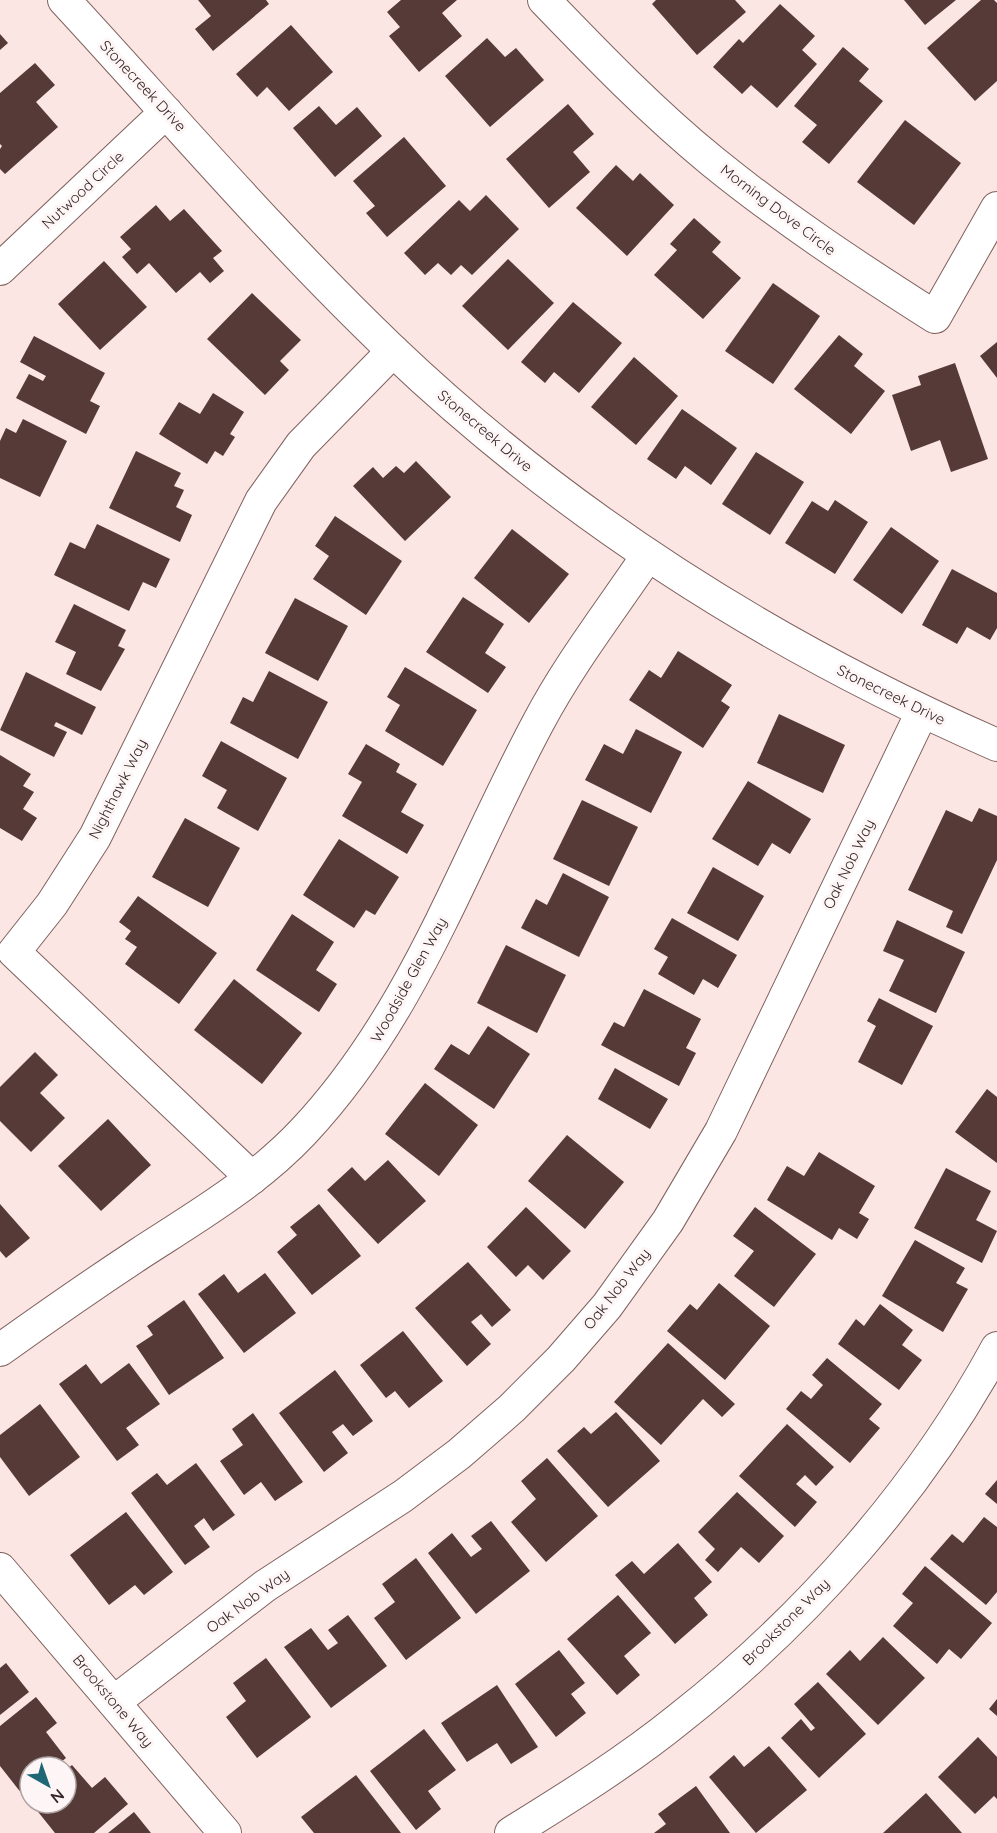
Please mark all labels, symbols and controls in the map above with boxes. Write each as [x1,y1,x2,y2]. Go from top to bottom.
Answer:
street label: Stonecreek Drive [96,36,191,135]
street label: Nutwood Circle [38,147,128,233]
street label: Morning Dove Circle [717,160,840,259]
street label: Stonecreek Drive [434,385,537,476]
street label: Stonecreek Drive [834,660,948,729]
street label: Nighthawk Way [84,735,151,842]
street label: Oak Nob Way [819,816,879,912]
street label: Woodside Glen Way [366,914,451,1046]
street label: Oak Nob Way [579,1244,654,1333]
street label: Oak Nob Way [203,1564,293,1637]
street label: Brookstone Way [738,1574,833,1669]
street label: Brookstone Way [69,1650,158,1751]
north arrow [18,1755,78,1815]
text: N [47,1785,69,1808]

